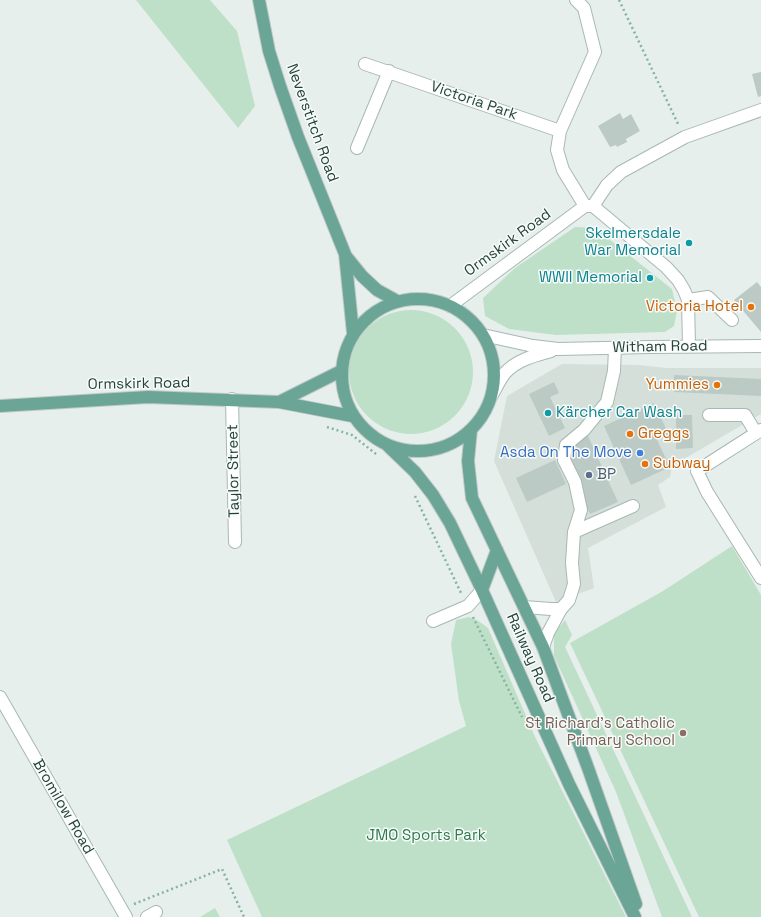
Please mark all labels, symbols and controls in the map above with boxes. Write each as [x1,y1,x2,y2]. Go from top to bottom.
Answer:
street label: Neverstitch Road [282,61,342,185]
street label: Victoria Park [428,78,520,124]
street label: Ormskirk Road [461,206,555,280]
place label: Skelmersdale War Memorial [584,225,681,260]
marker: Skelmersdale War Memorial [684,238,694,248]
place label: WWII Memorial [539,269,642,287]
marker: WWII Memorial [645,273,655,283]
place label: Victoria Hotel [646,298,743,316]
marker: Victoria Hotel [746,302,756,312]
street label: Witham Road [612,337,708,357]
street label: Ormskirk Road [88,374,190,394]
place label: Yummies [646,376,709,394]
marker: Yummies [712,380,722,390]
place label: Kärcher Car Wash [556,404,682,422]
marker: Kärcher Car Wash [543,408,553,418]
street label: Taylor Street [224,424,244,518]
place label: Greggs [638,425,689,443]
marker: Greggs [625,429,635,439]
place label: Asda On The Move [500,444,632,462]
marker: Asda On The Move [635,448,645,458]
place label: Subway [653,455,710,473]
marker: Subway [640,459,650,469]
place label: BP [597,466,616,484]
marker: BP [584,470,594,480]
street label: Railway Road [502,611,558,705]
place label: St Richard's Catholic Primary School [525,715,675,750]
marker: St Richard's Catholic Primary School [678,728,688,738]
street label: Bromilow Road [29,756,97,858]
park label: JMO Sports Park [366,827,486,845]

